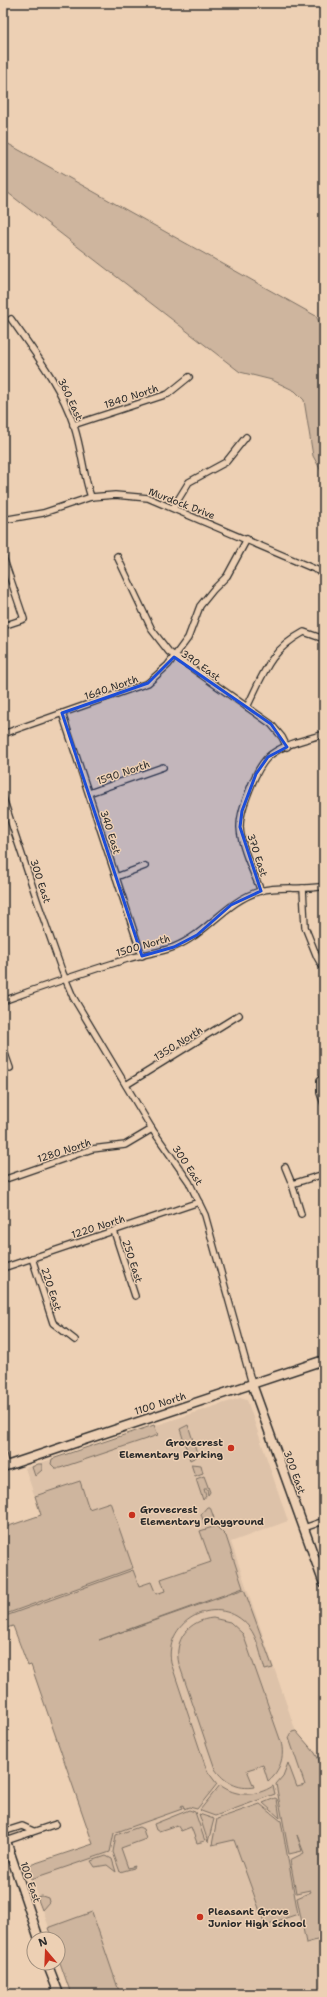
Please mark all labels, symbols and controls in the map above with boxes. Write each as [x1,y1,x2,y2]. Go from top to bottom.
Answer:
street label: 360 East [55,376,86,422]
street label: 1840 North [102,382,160,411]
street label: Murdock Drive [147,485,217,522]
street label: 390 East [179,647,223,684]
street label: 1640 North [82,672,140,703]
street label: 1590 North [95,757,151,788]
street label: 340 East [97,809,124,856]
street label: 370 East [244,832,271,878]
street label: 300 East [27,857,54,905]
street label: 1500 North [115,932,172,959]
street label: 1350 North [151,1023,205,1064]
street label: 1280 North [36,1136,93,1165]
street label: 300 East [169,1143,206,1188]
street label: 1220 North [70,1212,127,1241]
street label: 250 East [119,1238,146,1284]
street label: 220 East [38,1266,65,1313]
street label: 1100 North [133,1389,188,1418]
place label: Grovecrest Elementary Parking [119,1436,224,1461]
marker: Grovecrest Elementary Parking [226,1443,236,1453]
street label: 300 East [281,1449,308,1496]
place label: Grovecrest Elementary Playground [140,1503,264,1528]
marker: Grovecrest Elementary Playground [127,1510,137,1520]
street label: 100 East [17,1860,44,1904]
place label: Pleasant Grove Junior High School [208,1905,307,1930]
marker: Pleasant Grove Junior High School [195,1912,205,1922]
north arrow [26,1931,66,1971]
text: N [36,1933,50,1951]

